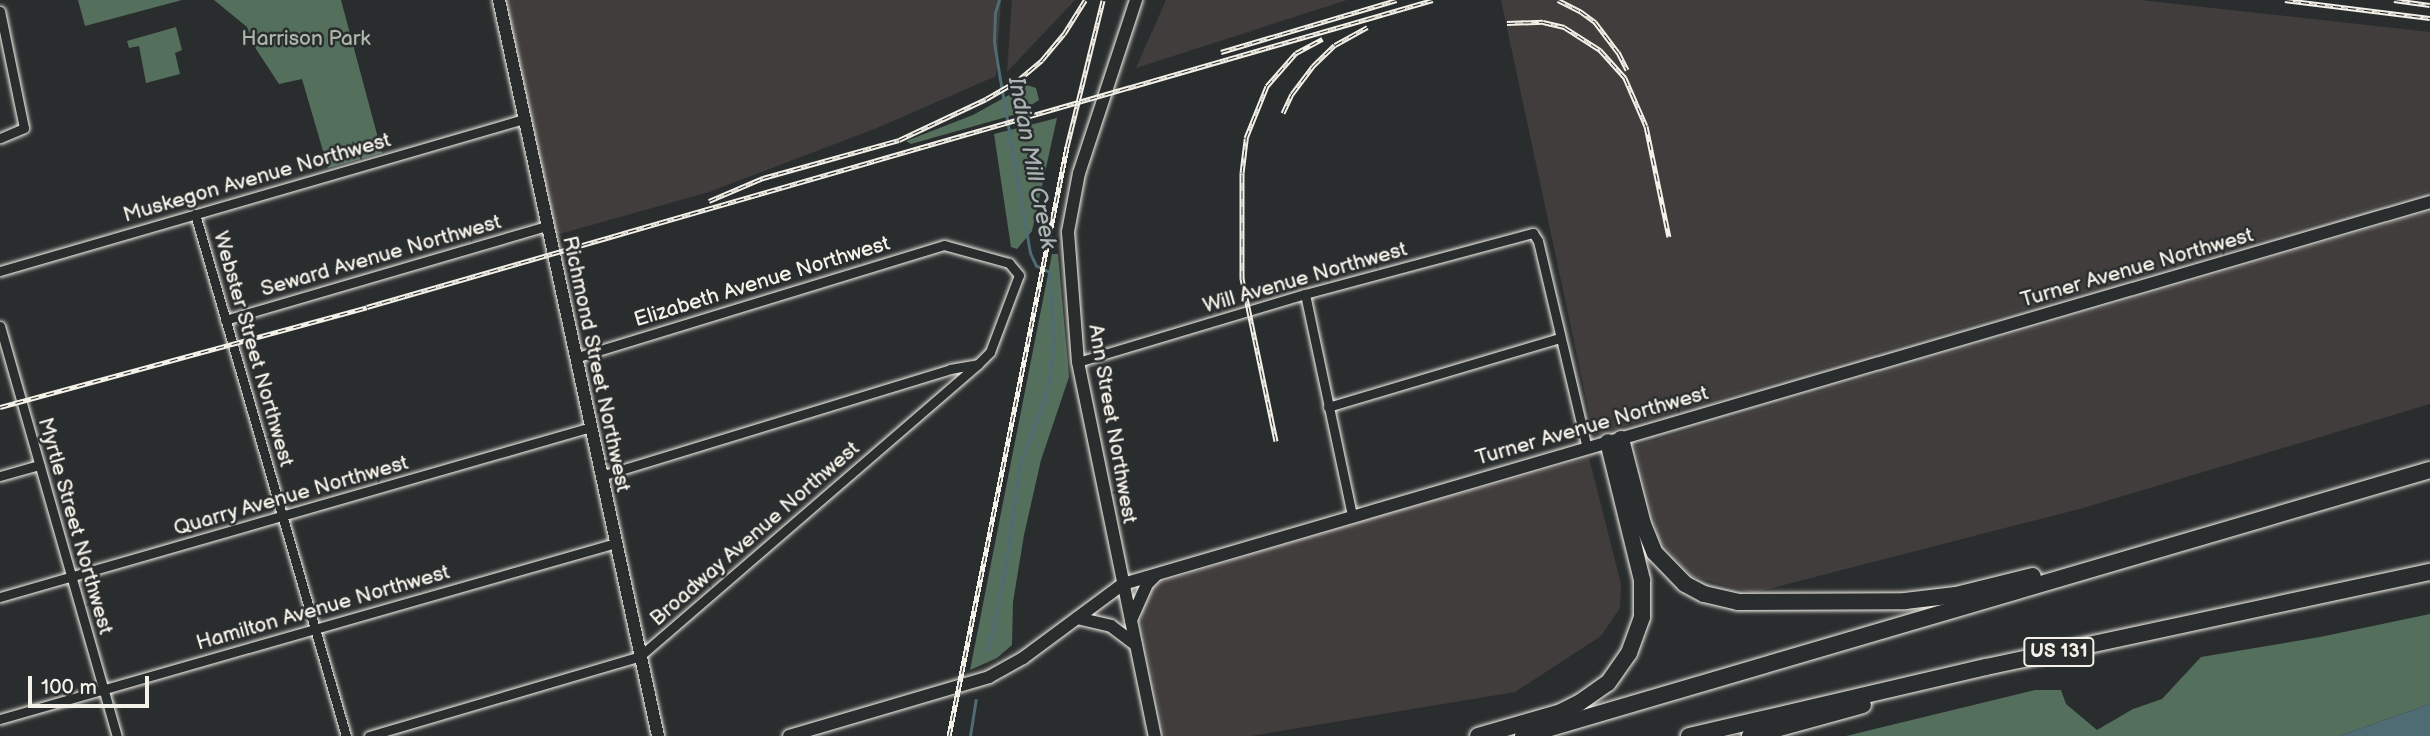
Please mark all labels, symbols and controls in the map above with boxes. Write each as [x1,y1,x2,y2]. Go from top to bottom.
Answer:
park label: Harrison Park [241,26,371,52]
water label: Indian Mill Creek [1002,75,1062,251]
street label: Muskegon Avenue Northwest [120,128,394,228]
street label: Seward Avenue Northwest [258,210,504,302]
street label: Turner Avenue Northwest [2018,223,2256,313]
street label: Webster Street Northwest [207,228,299,470]
street label: Elizabeth Avenue Northwest [631,231,893,333]
street label: Richmond Street Northwest [556,234,636,494]
street label: Will Avenue Northwest [1200,237,1410,319]
street label: Ann Street Northwest [1082,322,1142,526]
street label: Turner Avenue Northwest [1473,381,1711,471]
street label: Myrtle Street Northwest [32,415,118,637]
street label: Broadway Avenue Northwest [645,436,865,632]
street label: Quarry Avenue Northwest [170,450,412,542]
street label: Hamilton Avenue Northwest [193,560,453,656]
road number: US 131 [2022,636,2096,667]
scale bar [32,662,152,706]
text: 100 m [41,675,97,700]

